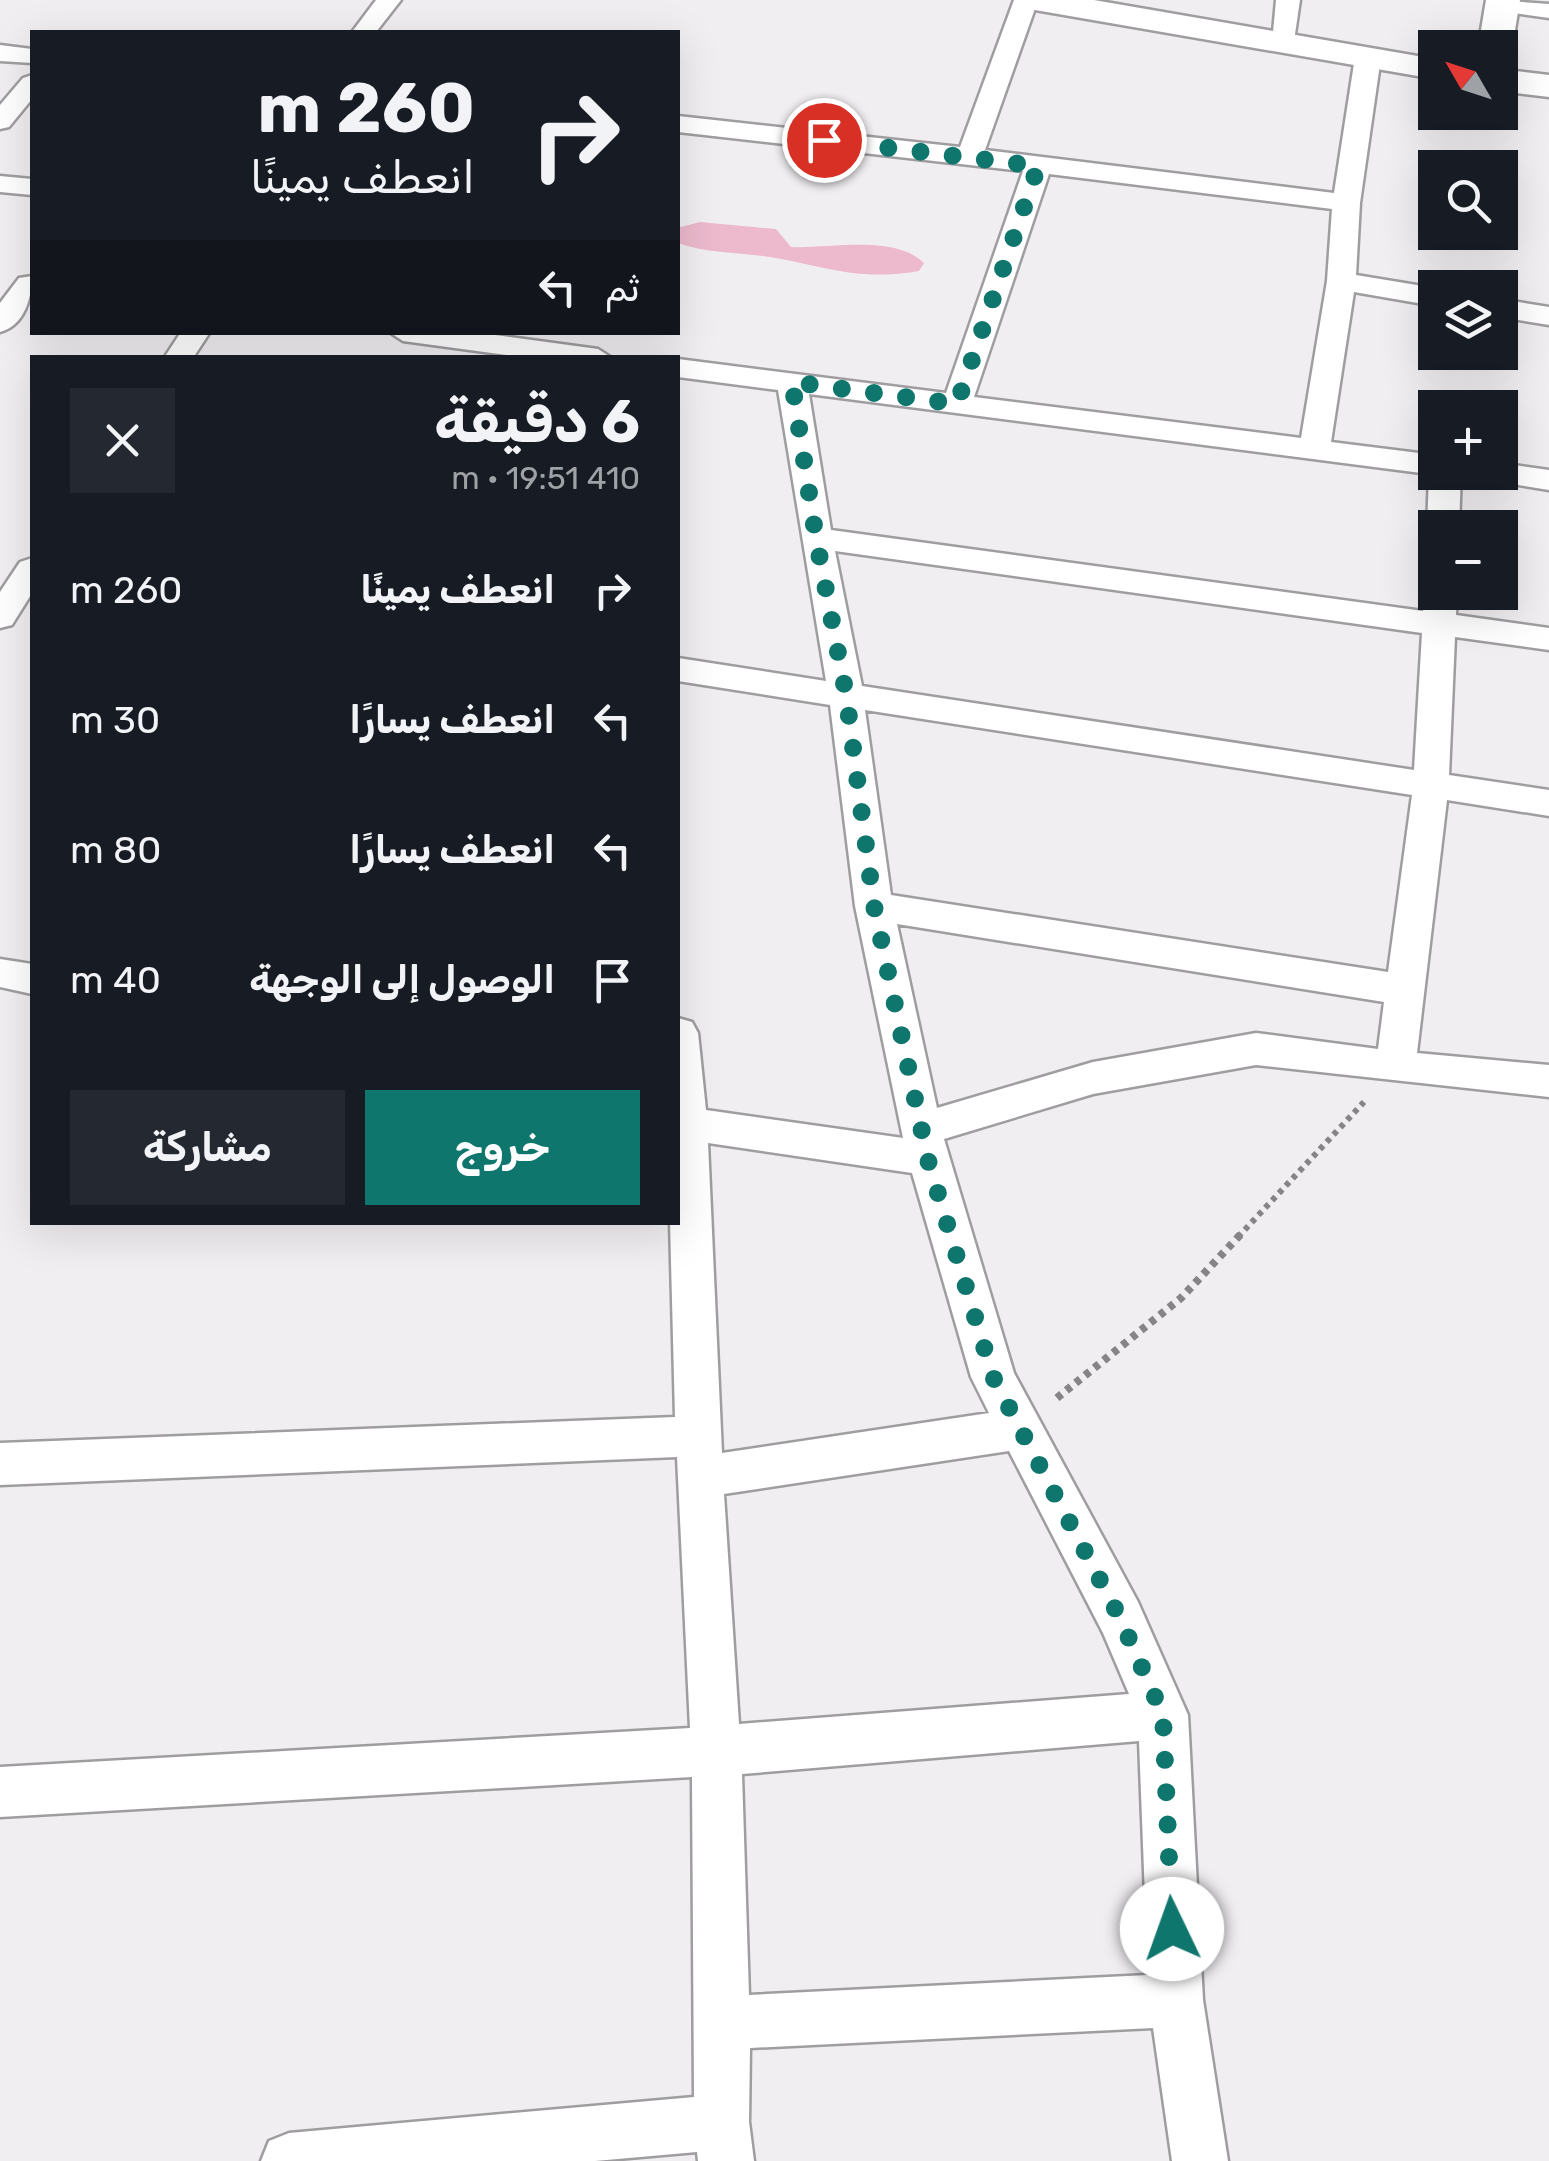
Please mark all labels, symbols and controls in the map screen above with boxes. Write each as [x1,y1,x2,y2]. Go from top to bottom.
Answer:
north arrow [1418,30,1518,130]
map controls [1418,30,1518,610]
text: 260 m [257,67,475,150]
icon: right [510,70,640,200]
pin [782,98,867,183]
icon: arrive [797,113,852,168]
button: search [1418,150,1518,250]
text: انعطف يمينًا [250,151,475,204]
icon: left [530,260,585,315]
text: ثم [605,265,640,311]
button: layers [1418,270,1518,370]
text: 6 دقيقة [434,386,640,457]
button: close [70,388,175,493]
button: + [1418,390,1518,490]
text: 410 m · 19:51 [451,459,640,497]
button: − [1418,510,1518,610]
icon: right [585,563,640,618]
text: 260 m [70,567,182,613]
text: انعطف يمينًا [360,567,555,613]
icon: left [585,693,640,748]
text: 30 m [70,697,160,743]
text: انعطف يسارًا [349,697,555,743]
icon: left [585,823,640,878]
text: 80 m [70,827,161,873]
text: انعطف يسارًا [349,827,555,873]
icon: arrive [585,953,640,1008]
text: 40 m [70,957,161,1003]
text: الوصول إلى الوجهة [249,957,555,1003]
button: مشاركة [70,1090,345,1205]
button: خروج [365,1090,640,1205]
position arrow [1120,1877,1224,1981]

